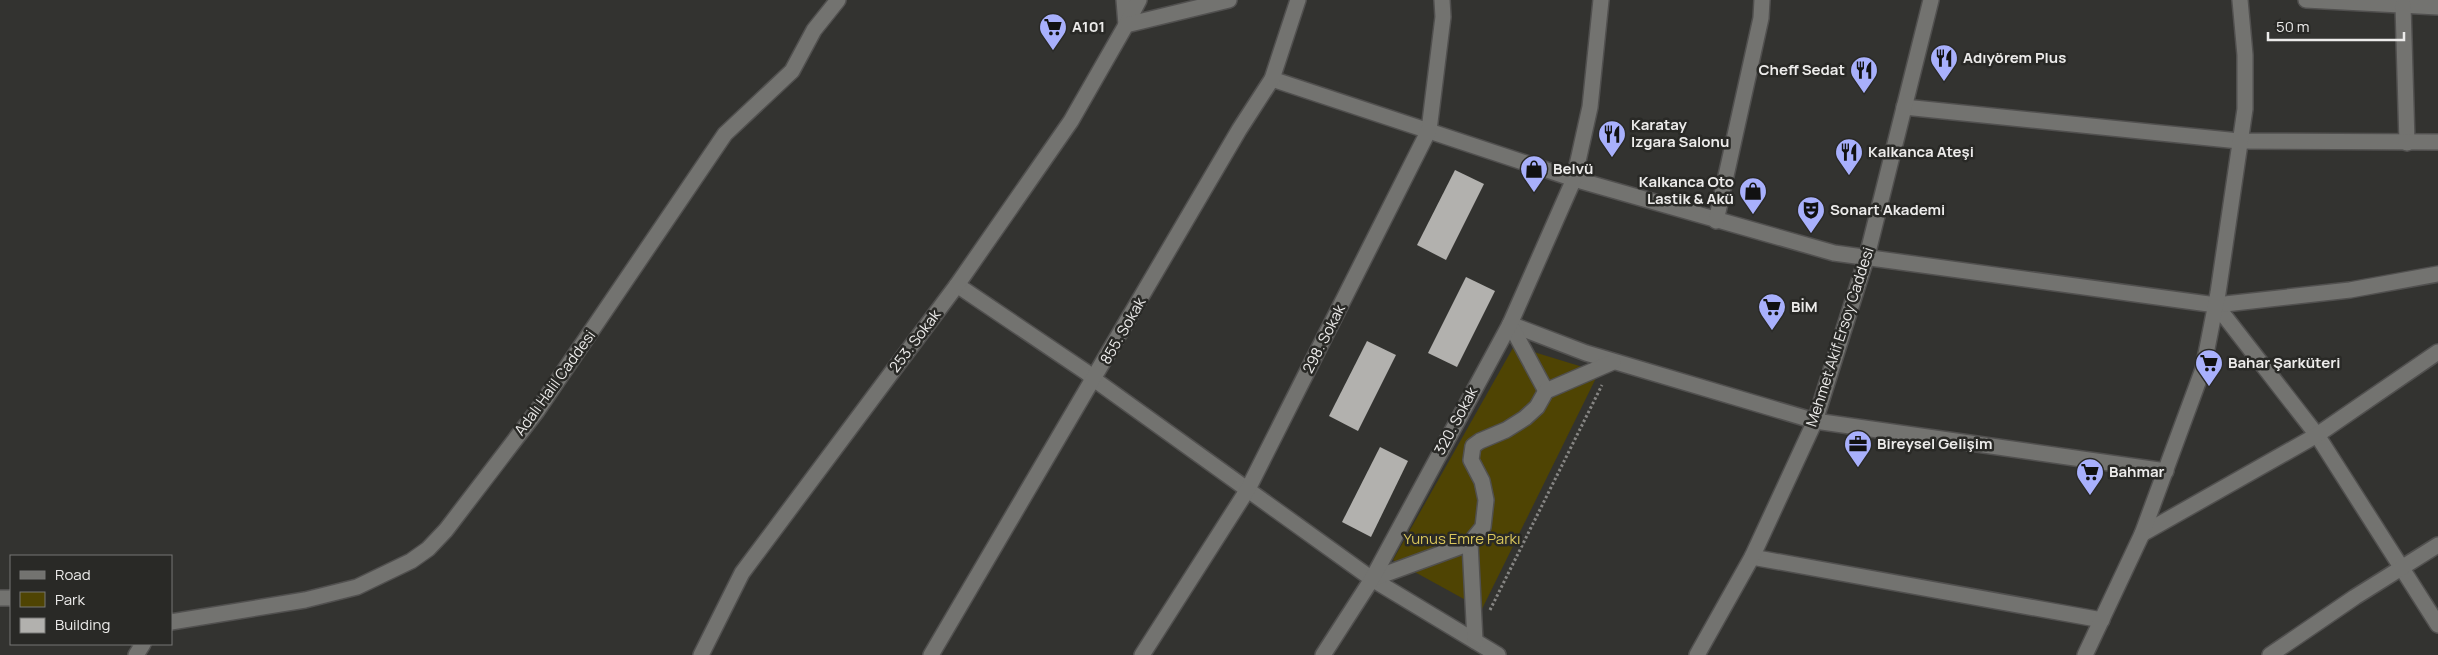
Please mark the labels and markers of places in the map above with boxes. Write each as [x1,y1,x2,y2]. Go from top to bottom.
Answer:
supermarket icon: A101 [1038,12,1068,51]
place label: A101 [1072,16,1105,37]
restaurant icon: Adıyörem Plus [1929,43,1959,82]
place label: Adıyörem Plus [1963,47,2066,68]
restaurant icon: Cheff Sedat [1849,55,1879,94]
place label: Cheff Sedat [1759,59,1845,80]
place label: Karatay Izgara Salonu [1631,114,1729,152]
restaurant icon: Karatay Izgara Salonu [1597,119,1627,158]
restaurant icon: Kalkanca Ateşi [1834,137,1864,176]
place label: Kalkanca Ateşi [1868,141,1974,162]
shop icon: Belvü [1519,154,1549,193]
place label: Belvü [1553,158,1593,179]
place label: Kalkanca Oto Lastik & Akü [1639,171,1734,209]
shop icon: Kalkanca Oto Lastik & Akü [1738,176,1768,215]
theatre icon: Sonart Akademi [1796,195,1826,234]
place label: Sonart Akademi [1830,199,1945,220]
supermarket icon: BİM [1757,292,1787,331]
place label: BİM [1791,296,1818,317]
supermarket icon: Bahar Şarküteri [2194,348,2224,387]
place label: Bahar Şarküteri [2228,352,2340,373]
office icon: Bireysel Gelişim [1843,429,1873,468]
place label: Bireysel Gelişim [1877,433,1992,454]
supermarket icon: Bahmar [2075,457,2105,496]
place label: Bahmar [2109,461,2165,482]

